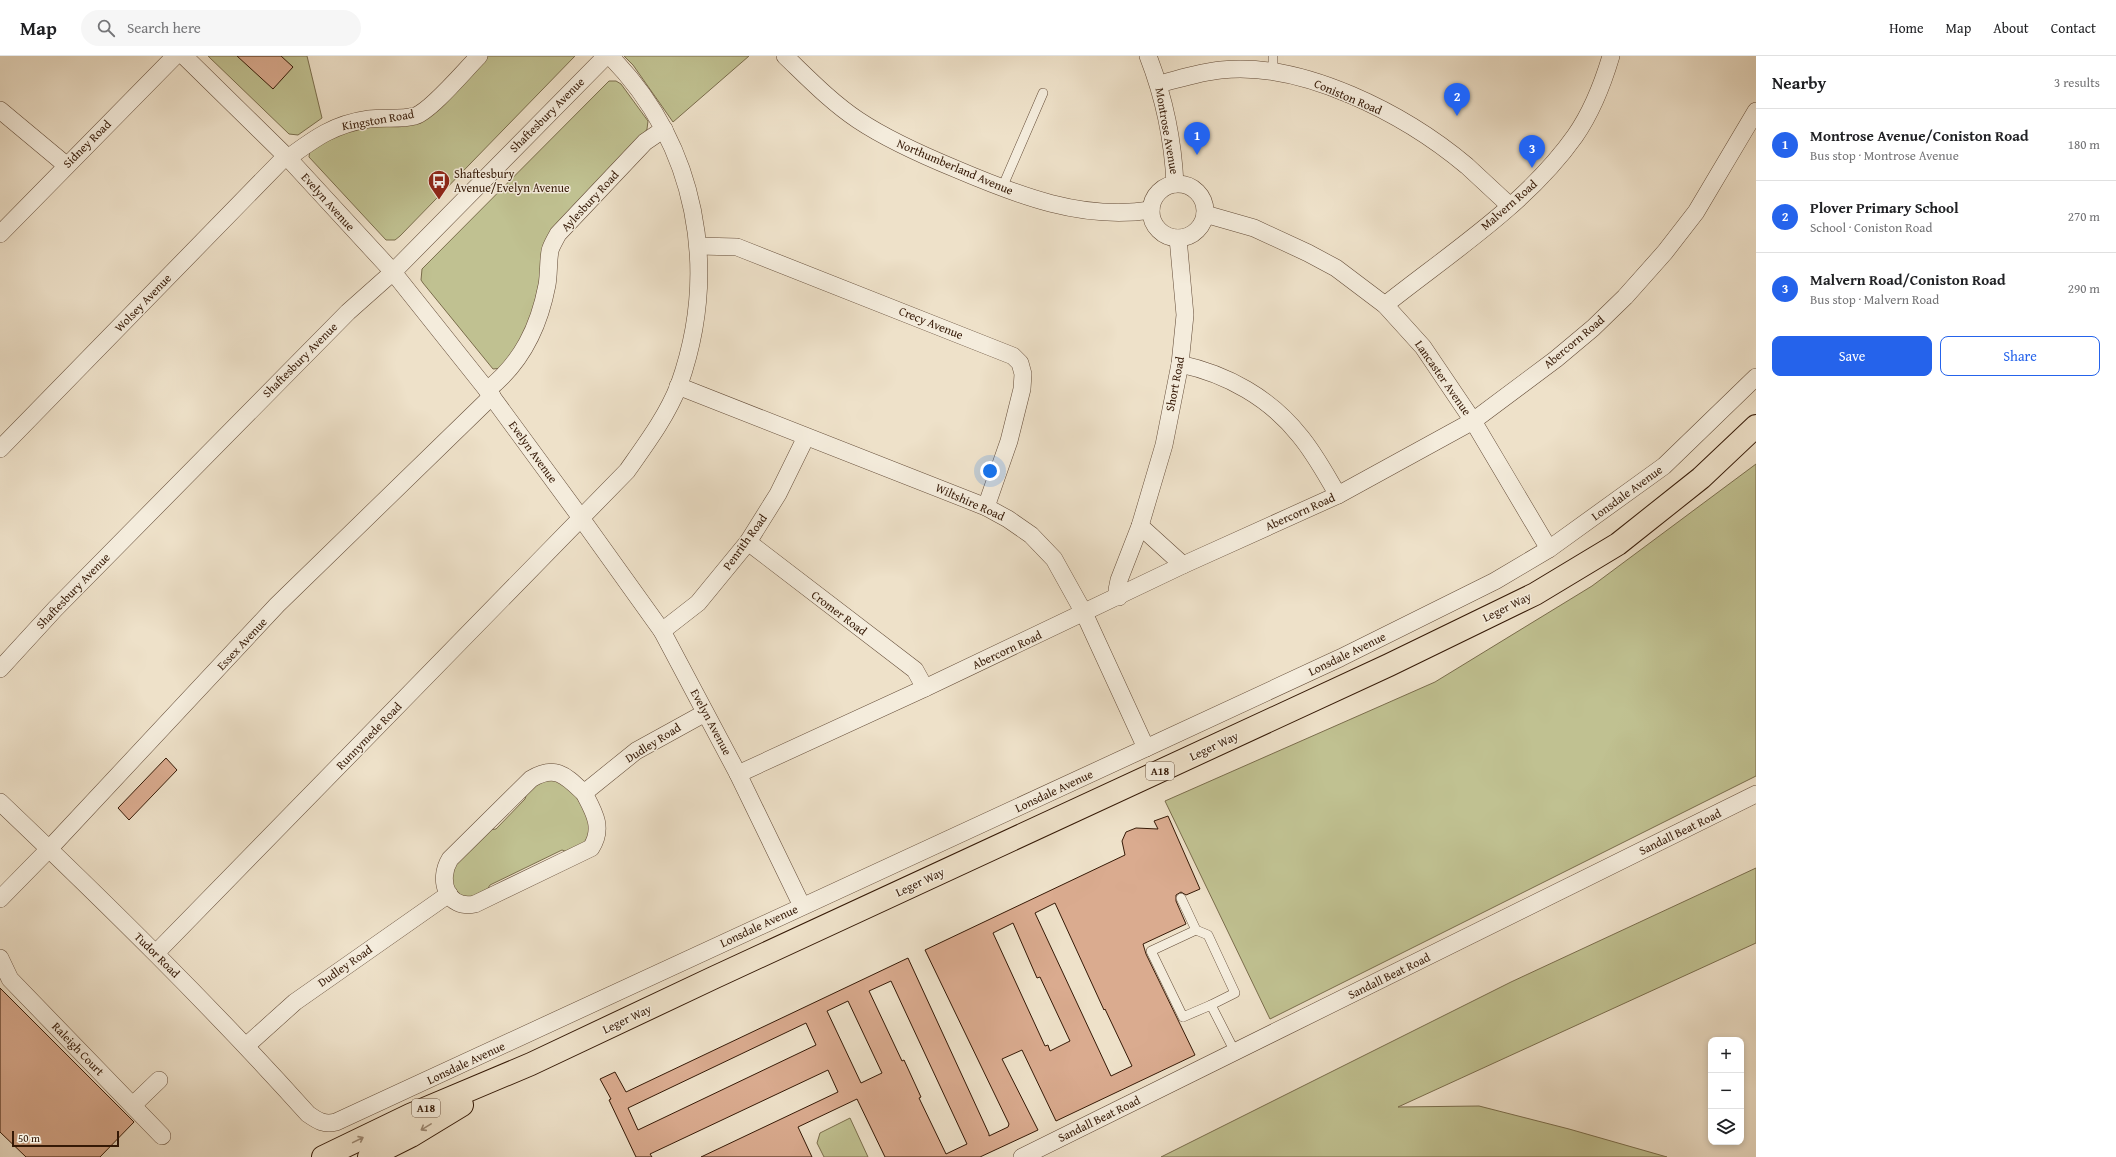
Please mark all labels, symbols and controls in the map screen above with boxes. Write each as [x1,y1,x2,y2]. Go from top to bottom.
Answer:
search box [81,10,361,46]
text: Map [20,14,57,42]
icon: search [95,17,117,39]
text: Search here [127,17,201,38]
text: Home [1889,18,1924,38]
text: Map [1946,18,1971,38]
text: About [1993,18,2029,38]
text: Contact [2051,18,2096,38]
text: Nearby [1772,70,1826,95]
street label: Shaftesbury Avenue [505,73,588,156]
text: 3 results [2054,73,2100,92]
street label: Coniston Road [1312,75,1385,119]
pin: 2 [1444,83,1470,116]
street label: Montrose Avenue [1152,86,1184,176]
street label: Kingston Road [341,105,416,134]
street label: Sidney Road [59,115,115,171]
pin: 1 [1184,122,1210,155]
text: Montrose Avenue/Coniston Road [1810,125,2029,146]
street label: Northumberland Avenue [894,134,1016,199]
pin: 3 [1519,135,1545,168]
text: 1 [1782,135,1788,154]
text: 180 m [2068,135,2100,154]
text: Bus stop · Montrose Avenue [1810,146,1959,165]
place label: Shaftesbury Avenue/Evelyn Avenue [454,165,570,196]
street label: Aylesbury Road [557,166,623,235]
bus stop icon: Shaftesbury Avenue/Evelyn Avenue [426,168,452,201]
street label: Evelyn Avenue [298,169,359,235]
street label: Malvern Road [1477,175,1541,234]
text: Plover Primary School [1810,197,1959,218]
text: 2 [1782,207,1788,226]
text: 270 m [2068,207,2100,226]
text: School · Coniston Road [1810,218,1932,237]
street label: Wolsey Avenue [110,269,175,336]
text: Malvern Road/Coniston Road [1810,269,2006,290]
text: 3 [1782,279,1788,298]
text: 290 m [2068,279,2100,298]
text: Bus stop · Malvern Road [1810,290,1939,309]
street label: Crecy Avenue [897,302,966,343]
street label: Abercorn Road [1540,311,1608,372]
street label: Shaftesbury Avenue [258,318,341,401]
button: Save [1772,336,1932,376]
button: Share [1940,336,2100,376]
street label: Lancaster Avenue [1411,337,1476,419]
street label: Short Road [1161,354,1188,413]
street label: Evelyn Avenue [505,417,562,487]
your location [980,461,1000,481]
street label: Lonsdale Avenue [1588,461,1666,524]
street label: Wiltshire Road [933,479,1008,525]
street label: Abercorn Road [1262,488,1338,535]
street label: Penrith Road [718,510,771,573]
street label: Shaftesbury Avenue [32,549,114,632]
street label: Cromer Road [808,586,871,639]
street label: Leger Way [1480,587,1534,626]
street label: Essex Avenue [213,613,271,674]
street label: Abercorn Road [969,626,1045,673]
street label: Lonsdale Avenue [1305,627,1389,680]
street label: Evelyn Avenue [687,686,736,758]
street label: Runnymede Road [332,698,406,773]
street label: Dudley Road [622,718,684,766]
street label: Leger Way [1187,727,1241,764]
road number: A18 [1146,762,1174,780]
street label: Lonsdale Avenue [1012,765,1096,816]
street label: Sandall Beat Road [1636,804,1724,859]
street label: Leger Way [893,863,947,900]
street label: Lonsdale Avenue [717,900,801,951]
street label: Tudor Road [131,928,184,982]
street label: Dudley Road [314,940,376,991]
street label: Sandall Beat Road [1345,948,1433,1003]
street label: Leger Way [600,1000,654,1037]
street label: Raleigh Court [48,1018,109,1080]
street label: Lonsdale Avenue [424,1037,508,1088]
map controls [1708,1037,1744,1145]
button: + [1708,1037,1744,1073]
button: − [1708,1073,1744,1109]
street label: Sandall Beat Road [1055,1091,1143,1146]
road number: A18 [412,1099,440,1117]
button: layers [1708,1109,1744,1145]
one-way arrow [420,1123,432,1131]
scale bar [12,1129,119,1148]
text: 50 m [18,1130,40,1146]
one-way arrow [351,1136,363,1143]

